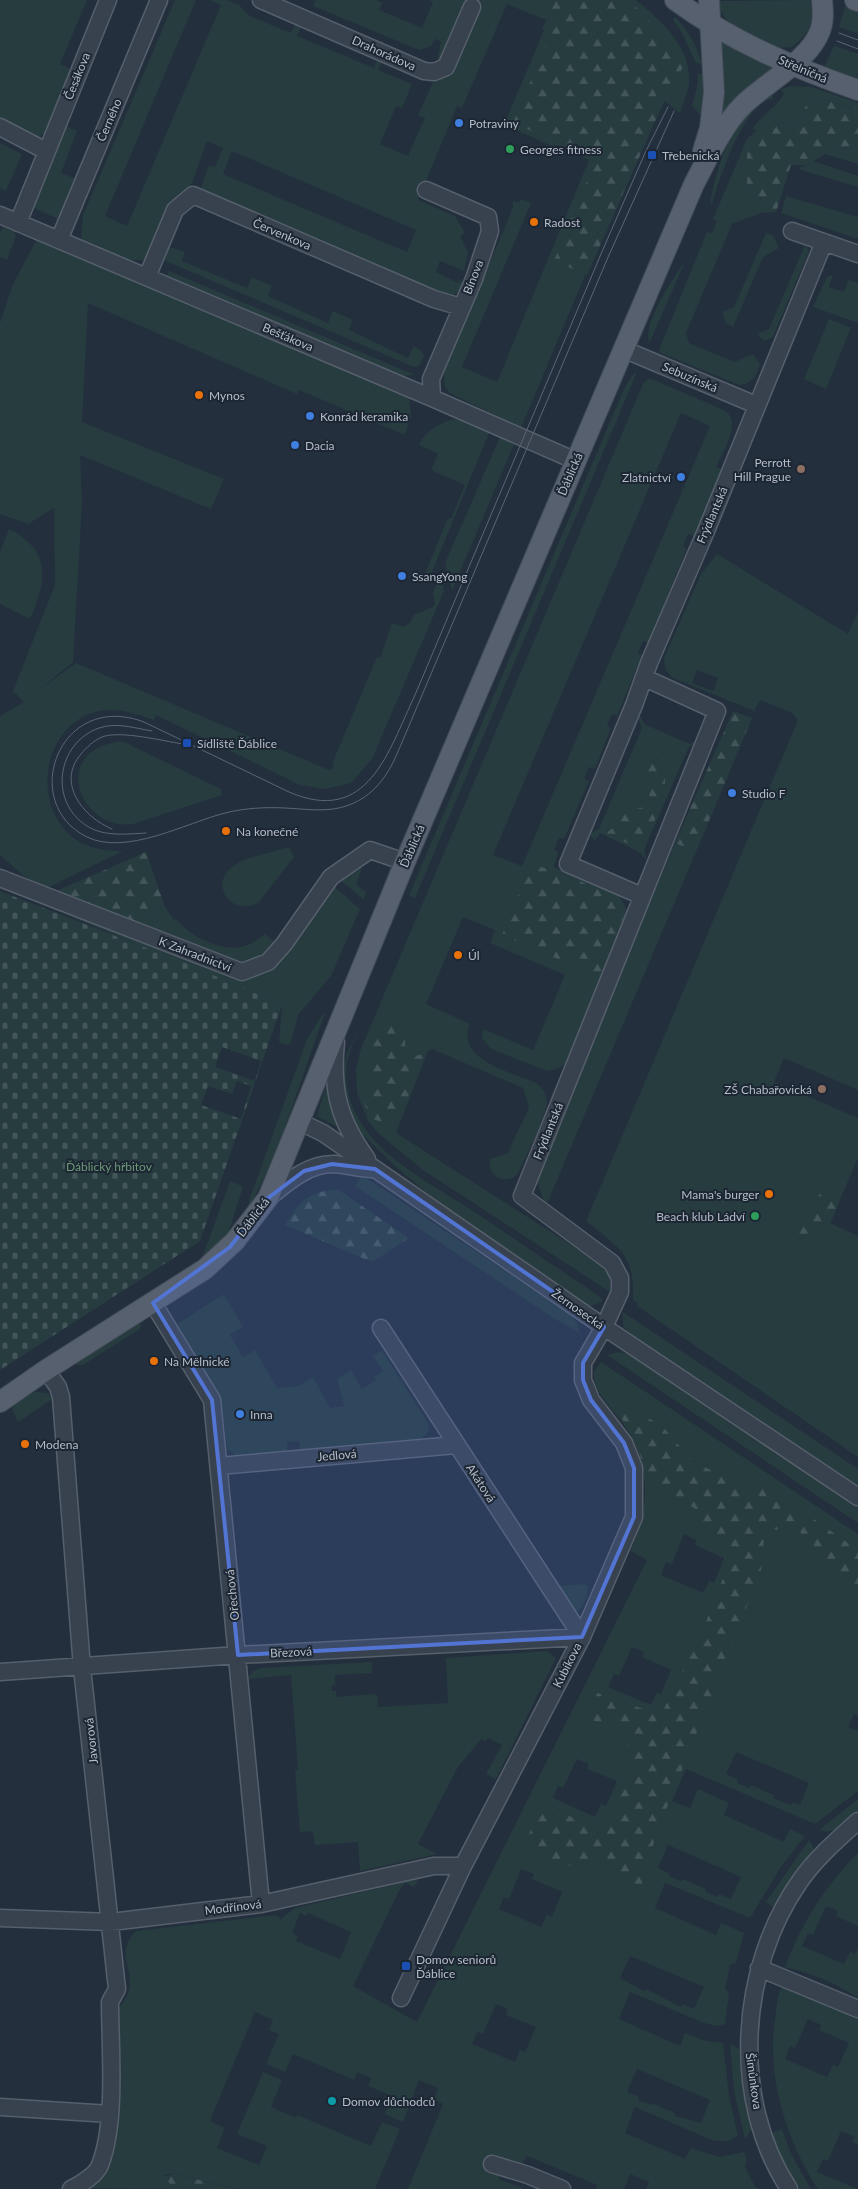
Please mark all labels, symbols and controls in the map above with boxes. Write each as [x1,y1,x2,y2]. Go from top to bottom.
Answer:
street label: Drahorádova [350,32,418,74]
street label: Česákova [61,50,93,102]
street label: Střelničná [776,52,830,86]
street label: Černého [93,96,125,144]
place label: Potraviny [469,116,520,131]
marker: Potraviny [453,117,465,129]
place label: Georges fitness [520,142,601,157]
marker: Georges fitness [504,143,516,155]
place label: Třebenická [662,148,719,163]
marker: Třebenická [646,149,658,161]
street label: Červenkova [250,215,314,253]
place label: Radost [544,215,581,230]
marker: Radost [528,216,540,228]
street label: Bínova [460,258,486,296]
street label: Bešťákova [260,320,316,354]
street label: Sebuzínská [660,359,720,395]
place label: Mynos [209,388,245,403]
marker: Mynos [193,389,205,401]
place label: Konrád keramika [320,409,408,424]
marker: Konrád keramika [304,410,316,422]
place label: Dacia [305,438,335,453]
marker: Dacia [289,439,301,451]
street label: Ďáblická [554,450,586,498]
place label: Perrott Hill Prague [734,455,792,484]
marker: Perrott Hill Prague [795,463,807,475]
place label: Zlatnictví [622,470,672,485]
marker: Zlatnictví [675,471,687,483]
street label: Frýdlantská [693,484,731,546]
place label: SsangYong [412,569,468,584]
marker: SsangYong [396,570,408,582]
place label: Sídliště Ďáblice [197,736,277,751]
marker: Sídliště Ďáblice [181,737,193,749]
place label: Studio F [742,786,786,801]
marker: Studio F [726,787,738,799]
street label: Ďáblická [396,822,428,870]
place label: Na konečné [236,824,298,839]
marker: Na konečné [220,825,232,837]
street label: K Zahradnictví [157,933,234,975]
place label: Úl [468,948,480,963]
marker: Úl [452,949,464,961]
place label: ZŠ Chabařovická [724,1082,812,1097]
marker: ZŠ Chabařovická [816,1083,828,1095]
street label: Frýdlantská [530,1100,566,1162]
park label: Ďáblický hřbitov [66,1159,153,1174]
place label: Mama's burger [681,1187,760,1202]
marker: Mama's burger [763,1188,775,1200]
street label: Ďáblická [233,1194,273,1240]
place label: Beach klub Ládví [656,1209,746,1224]
marker: Beach klub Ládví [749,1210,761,1222]
street label: Žernosecká [549,1286,607,1333]
place label: Na Mělnické [164,1354,230,1369]
marker: Na Mělnické [148,1355,160,1367]
place label: Inna [250,1407,273,1422]
marker: Inna [234,1408,246,1420]
place label: Modena [35,1437,79,1452]
marker: Modena [19,1438,31,1450]
street label: Jedlová [317,1446,357,1464]
street label: Akátová [463,1461,499,1505]
street label: Ořechová [222,1569,242,1621]
street label: Kubíkova [549,1640,585,1690]
street label: Březová [270,1643,312,1661]
street label: Javorová [81,1717,101,1765]
street label: Modřínová [204,1896,262,1918]
place label: Domov seniorů Ďáblice [416,1952,496,1981]
marker: Domov seniorů Ďáblice [400,1960,412,1972]
street label: Šimůnkova [743,2052,765,2110]
place label: Domov důchodců [342,2094,435,2109]
marker: Domov důchodců [326,2095,338,2107]

